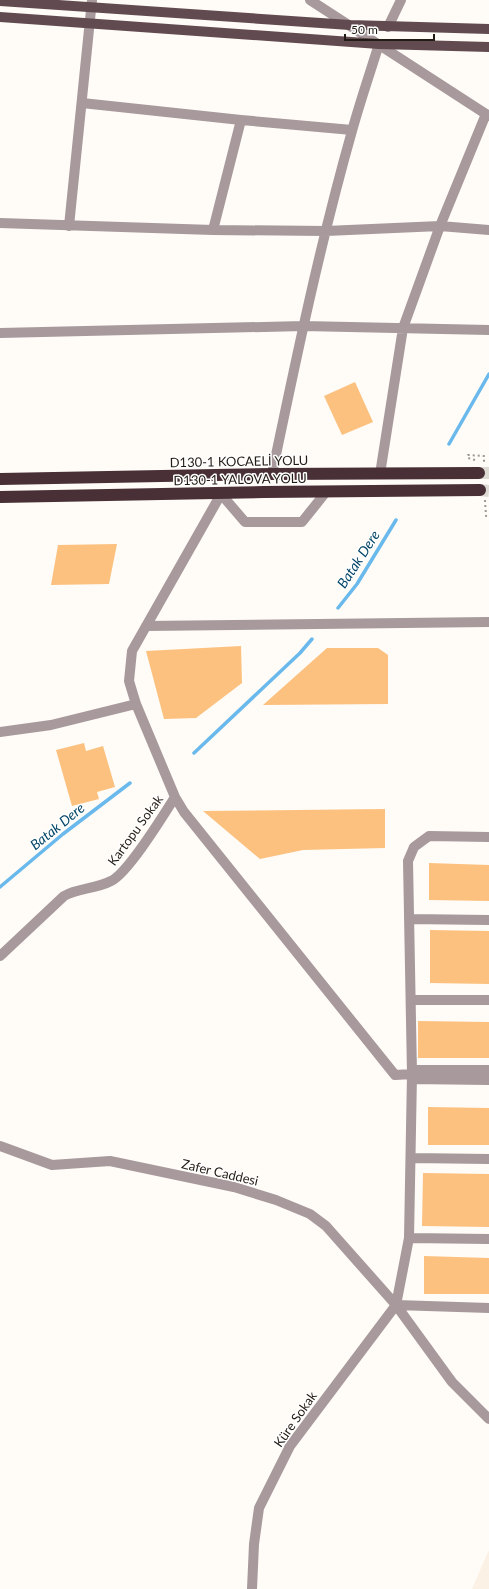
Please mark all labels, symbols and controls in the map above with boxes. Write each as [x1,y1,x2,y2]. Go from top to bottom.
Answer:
scale bar [345,16,434,42]
text: 50 m [351,22,378,37]
street label: D130-1 KOCAELİ YOLU [170,452,308,470]
street label: D130-1 YALOVA YOLU [173,470,307,488]
water label: Batak Dere [333,527,383,591]
street label: Kartopu Sokak [104,791,166,869]
water label: Batak Dere [26,799,88,853]
street label: Zafer Caddesi [180,1155,260,1189]
street label: Küre Sokak [270,1388,320,1450]

